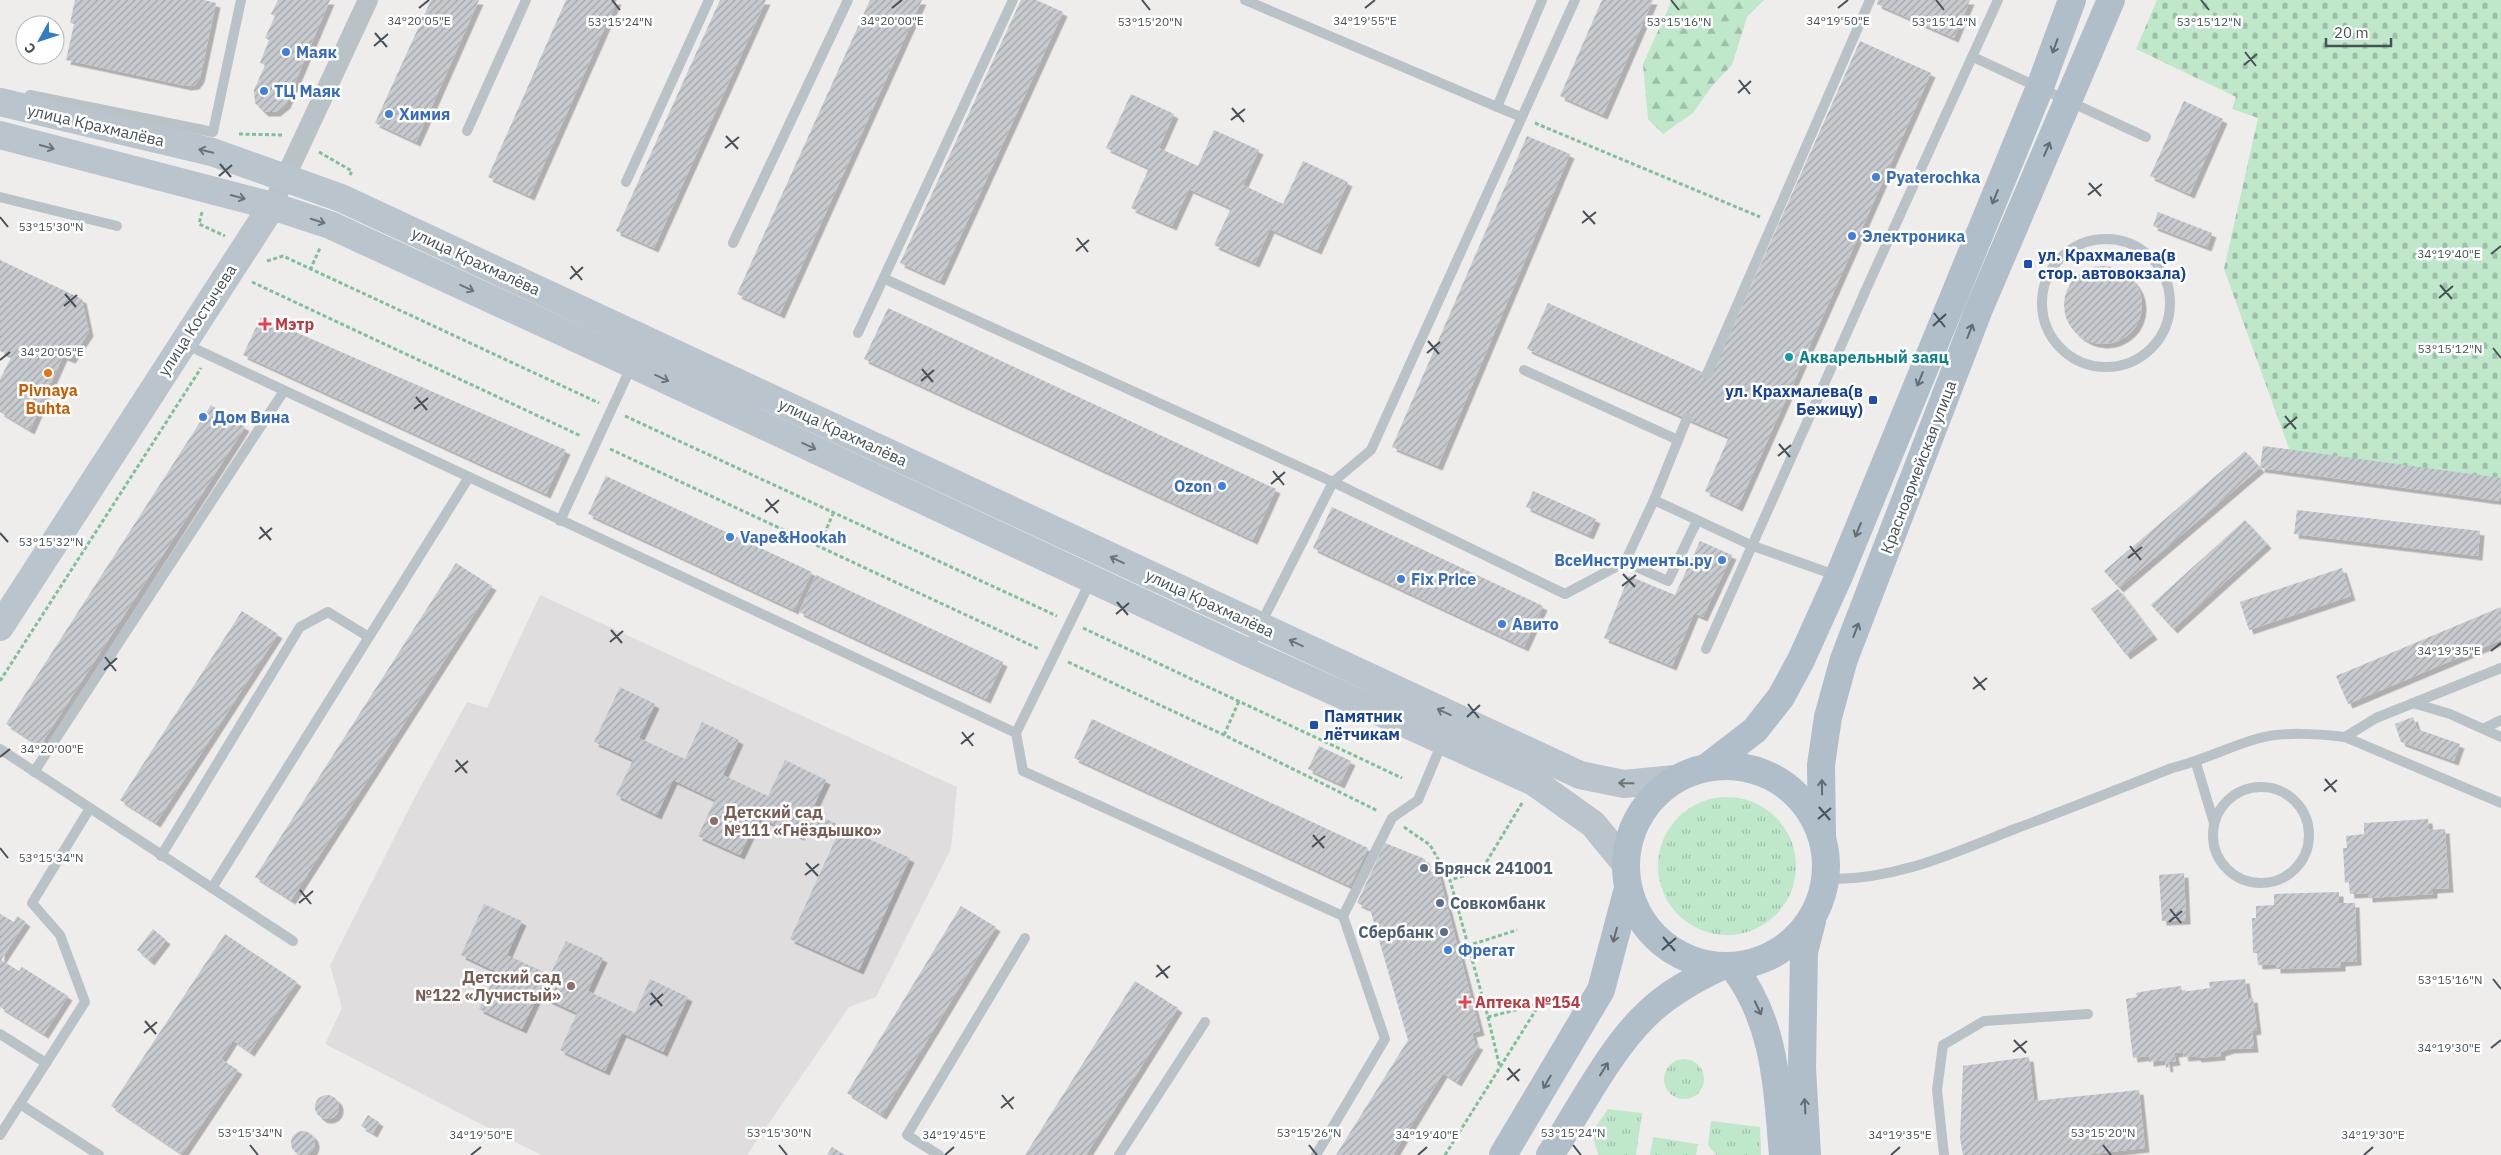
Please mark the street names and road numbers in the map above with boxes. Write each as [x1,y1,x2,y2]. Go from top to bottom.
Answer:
street label: улица Крахмалёва [26,100,167,151]
street label: улица Крахмалёва [408,222,544,300]
street label: улица Костычева [153,260,241,380]
street label: Красноармейская улица [1876,377,1960,556]
street label: улица Крахмалёва [775,393,911,471]
street label: улица Крахмалёва [1142,564,1278,642]

